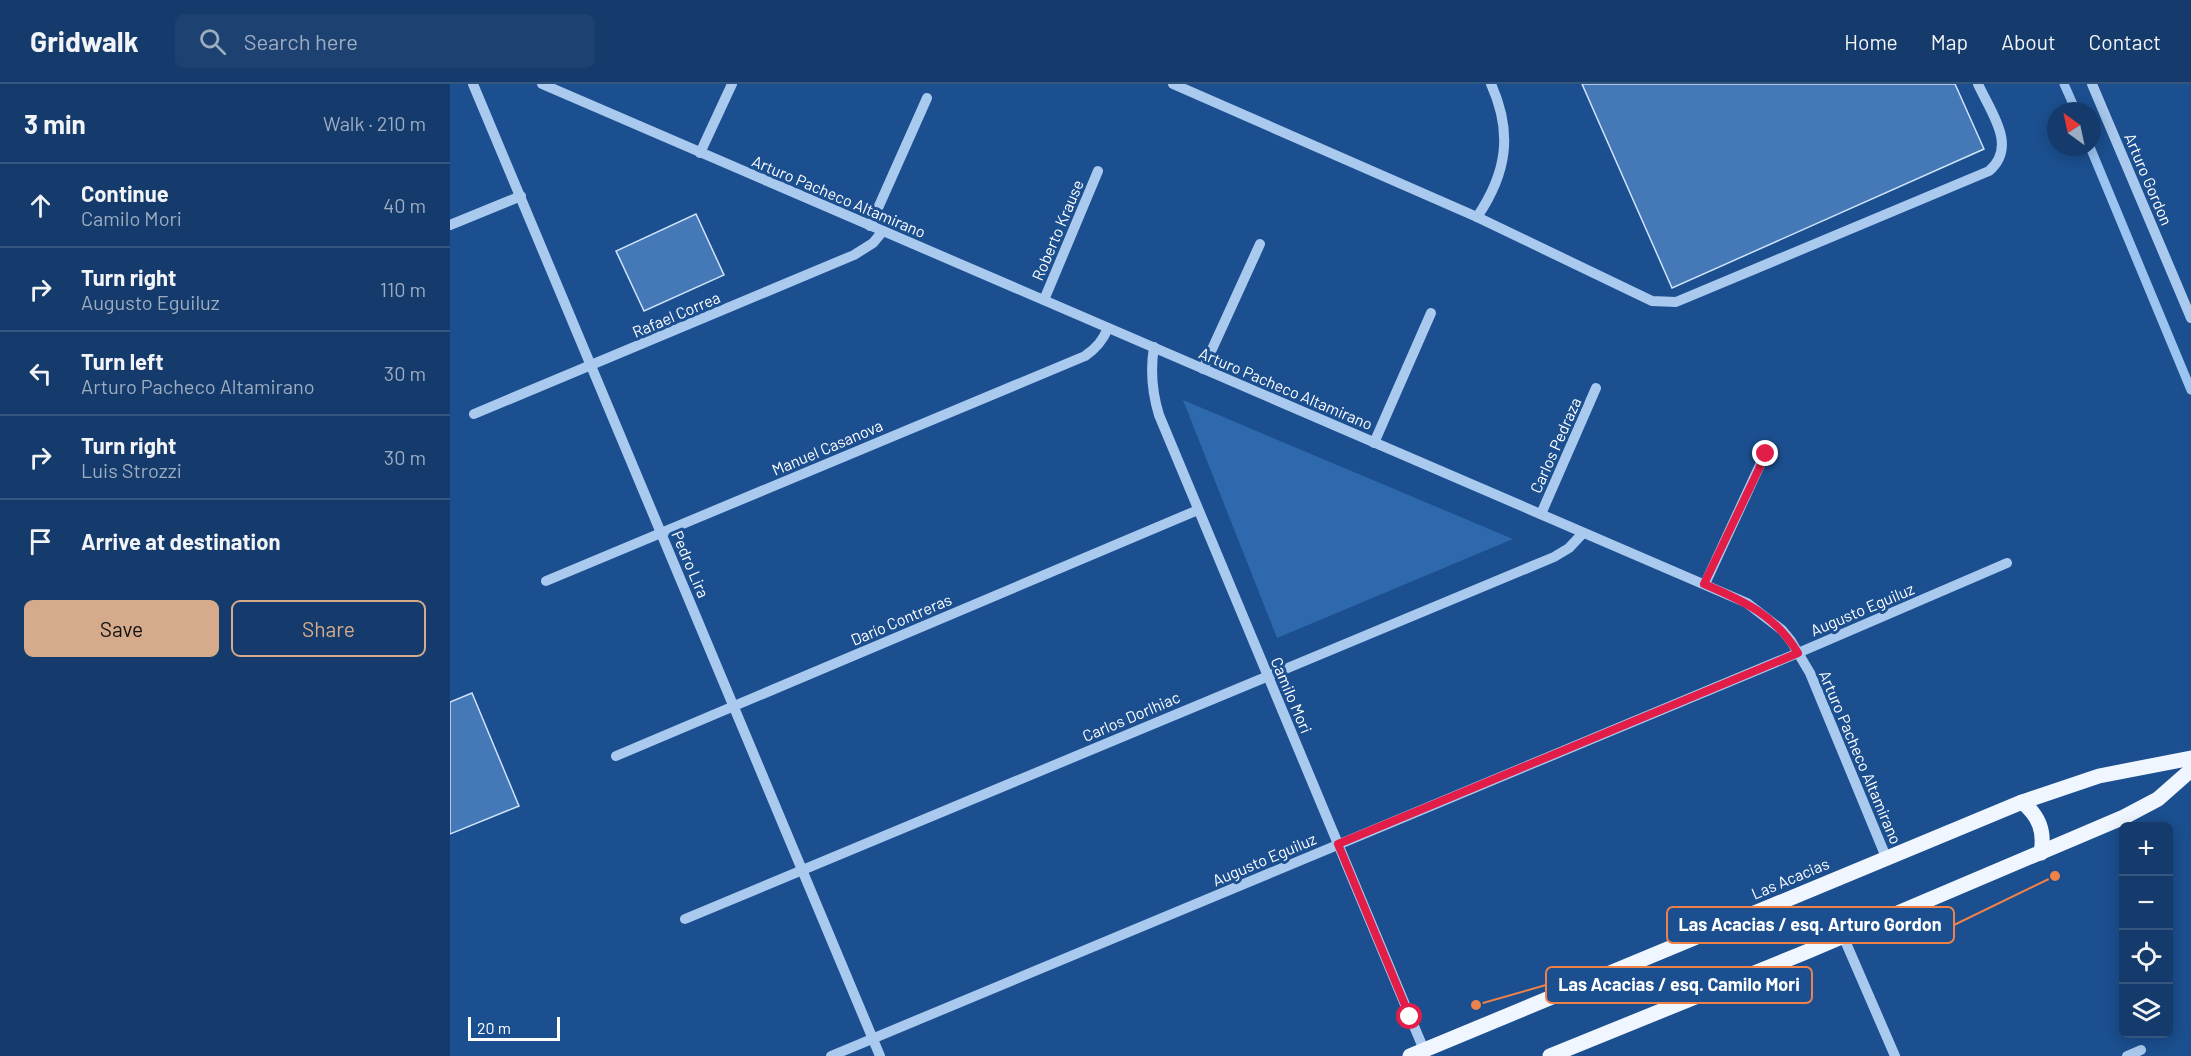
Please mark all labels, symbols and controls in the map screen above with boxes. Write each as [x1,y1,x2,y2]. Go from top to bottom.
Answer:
search box [175,14,595,68]
text: Gridwalk [30,24,139,58]
icon: search [196,25,229,58]
text: Search here [244,28,358,54]
text: Home [1844,29,1898,54]
text: Map [1931,29,1968,54]
text: About [2001,29,2056,54]
text: Contact [2089,29,2161,54]
north arrow [2047,102,2101,156]
text: 3 min [24,108,86,139]
text: Walk · 210 m [323,111,426,135]
street label: Arturo Gordon [2121,130,2177,228]
street label: Arturo Pacheco Altamirano [749,151,929,241]
street label: Roberto Krause [1027,177,1087,283]
text: Continue [81,180,169,206]
icon: ahead [24,189,57,222]
text: 40 m [383,193,426,217]
text: Camilo Mori [81,206,182,230]
text: Turn right [81,264,176,290]
icon: right [24,273,57,306]
text: 110 m [380,277,426,301]
street label: Rafael Correa [629,287,723,341]
text: Augusto Eguiluz [81,290,220,314]
street label: Arturo Pacheco Altamirano [1196,343,1376,433]
text: Turn left [81,348,164,374]
icon: left [24,357,57,390]
text: 30 m [384,361,426,385]
text: Arturo Pacheco Altamirano [81,374,315,398]
street label: Carlos Pedraza [1525,394,1585,496]
street label: Manuel Casanova [769,415,885,479]
text: Turn right [81,432,176,458]
route end [1752,440,1778,466]
icon: right [24,441,57,474]
text: 30 m [384,445,426,469]
text: Luis Strozzi [81,458,182,482]
icon: arrive [24,525,57,558]
street label: Pedro Lira [668,527,714,601]
text: Arrive at destination [81,528,280,554]
street label: Augusto Eguiluz [1807,579,1917,639]
street label: Darío Contreras [848,589,954,649]
button: Save [24,600,219,657]
button: Share [231,600,426,657]
street label: Camilo Mori [1267,654,1317,736]
street label: Arturo Pacheco Altamirano [1816,667,1906,847]
street label: Carlos Dorlhiac [1079,687,1183,745]
map controls [2119,822,2173,1038]
button: + [2119,822,2173,876]
street label: Augusto Eguiluz [1209,829,1319,889]
street label: Las Acacias [1748,853,1832,903]
button: − [2119,876,2173,930]
callout: Las Acacias / esq. Arturo Gordon [1667,907,1954,943]
text: Las Acacias / esq. Arturo Gordon [1678,913,1942,935]
button: locate [2119,930,2173,984]
callout: Las Acacias / esq. Camilo Mori [1546,967,1812,1003]
text: Las Acacias / esq. Camilo Mori [1558,973,1800,995]
button: layers [2119,984,2173,1038]
route start [1396,1003,1422,1029]
scale bar [468,1014,560,1042]
text: 20 m [477,1018,511,1037]

